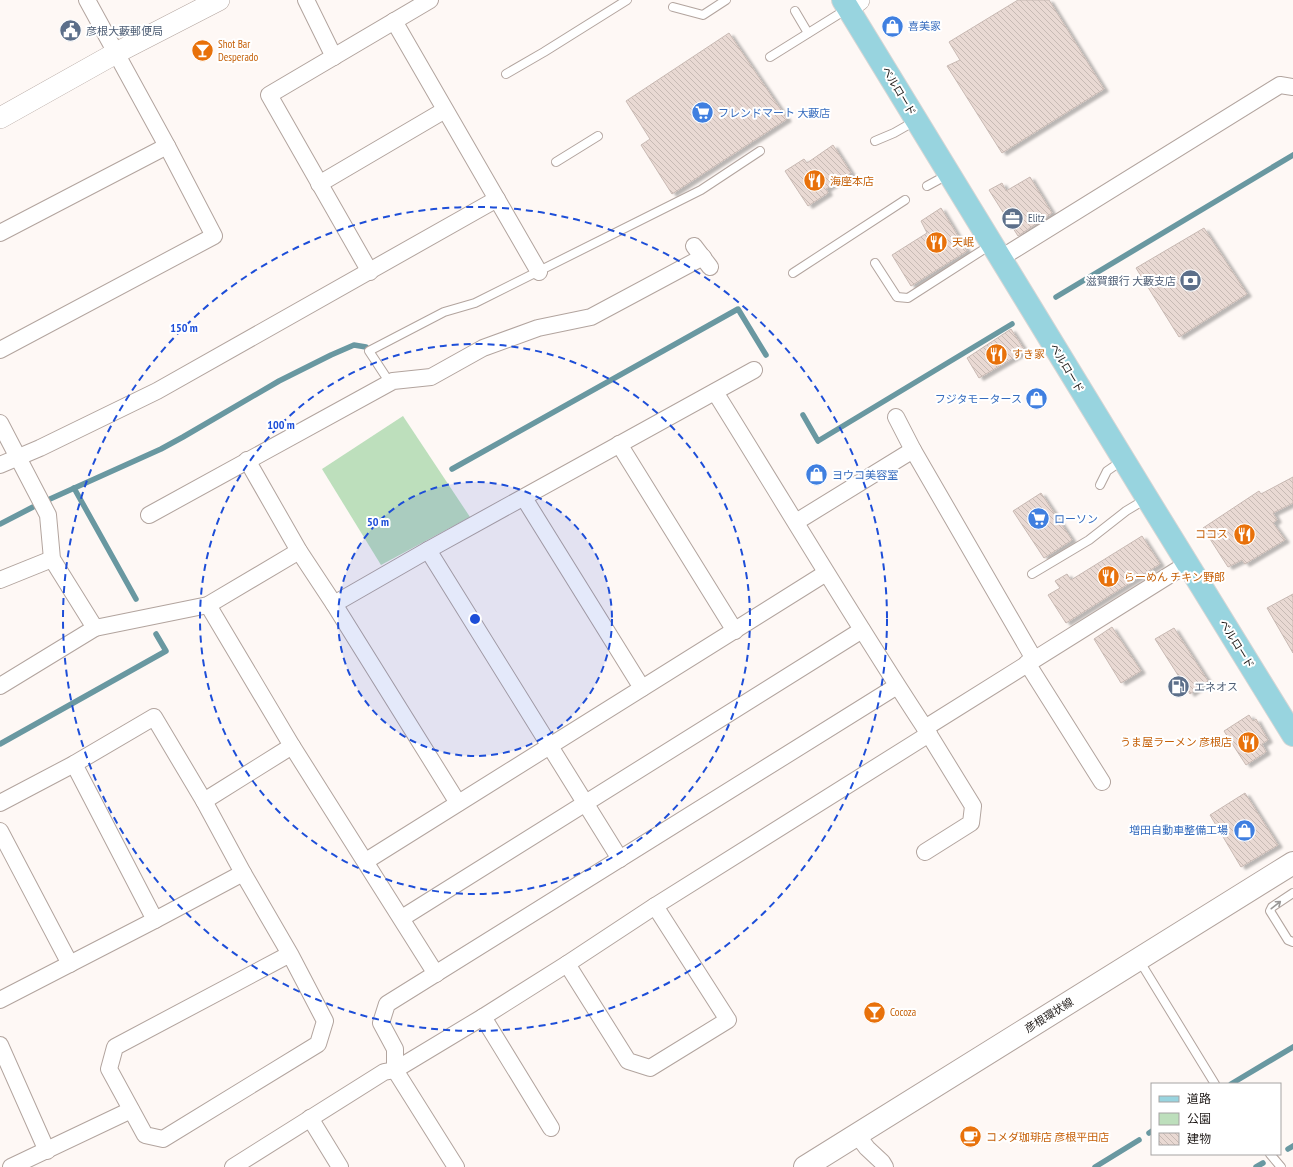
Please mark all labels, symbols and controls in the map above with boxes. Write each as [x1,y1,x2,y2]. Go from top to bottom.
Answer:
shop icon: 喜美家 [879,13,905,39]
public building icon: 彦根大藪郵便局 [58,18,84,44]
place label: 喜美家 [908,19,941,33]
place label: 彦根大藪郵便局 [86,24,163,38]
bar icon: Shot Bar Desperado [189,37,215,63]
place label: Shot Bar Desperado [218,37,259,64]
street label: ベルロード [879,64,919,118]
supermarket icon: フレンドマート 大藪店 [689,100,715,126]
place label: フレンドマート 大藪店 [718,106,830,120]
restaurant icon: 海座本店 [802,168,828,194]
place label: 海座本店 [830,174,874,188]
office icon: Elitz [999,205,1025,231]
place label: Elitz [1028,211,1045,225]
restaurant icon: 天岷 [924,229,950,255]
place label: 天岷 [952,235,974,249]
bank icon: 滋賀銀行 大藪支店 [1178,268,1204,294]
place label: 滋賀銀行 大藪支店 [1086,274,1176,288]
text: 150 m [170,320,198,335]
restaurant icon: すき家 [983,341,1009,367]
street label: ベルロード [1047,341,1087,395]
place label: すき家 [1012,347,1045,361]
shop icon: フジタモータース [1024,386,1050,412]
place label: フジタモータース [935,392,1022,406]
text: 100 m [267,417,295,432]
shop icon: ヨウコ美容室 [804,462,830,488]
place label: ヨウコ美容室 [832,468,898,482]
supermarket icon: ローソン [1025,506,1051,532]
place label: ローソン [1054,512,1098,526]
text: 50 m [367,514,389,529]
restaurant icon: ココス [1231,521,1257,547]
place label: ココス [1195,527,1228,541]
restaurant icon: らーめん チキン野郎 [1095,564,1121,590]
place label: らーめん チキン野郎 [1124,570,1225,584]
centre of rings [468,612,482,626]
street label: ベルロード [1216,617,1258,671]
fuel station icon: エネオス [1166,674,1192,700]
place label: エネオス [1194,680,1238,694]
restaurant icon: うま屋ラーメン 彦根店 [1235,729,1261,755]
place label: うま屋ラーメン 彦根店 [1120,735,1232,749]
shop icon: 増田自動車整備工場 [1231,817,1257,843]
place label: 増田自動車整備工場 [1129,823,1228,837]
one-way arrow [1271,901,1282,909]
street label: 彦根環状線 [1022,994,1076,1036]
bar icon: Cocoza [862,999,888,1025]
place label: Cocoza [890,1005,916,1019]
legend [1151,1083,1281,1155]
text: 道路 [1187,1091,1211,1106]
text: 公園 [1187,1111,1211,1126]
cafe icon: コメダ珈琲店 彦根平田店 [958,1124,984,1150]
place label: コメダ珈琲店 彦根平田店 [986,1130,1109,1144]
text: 建物 [1187,1131,1211,1146]

